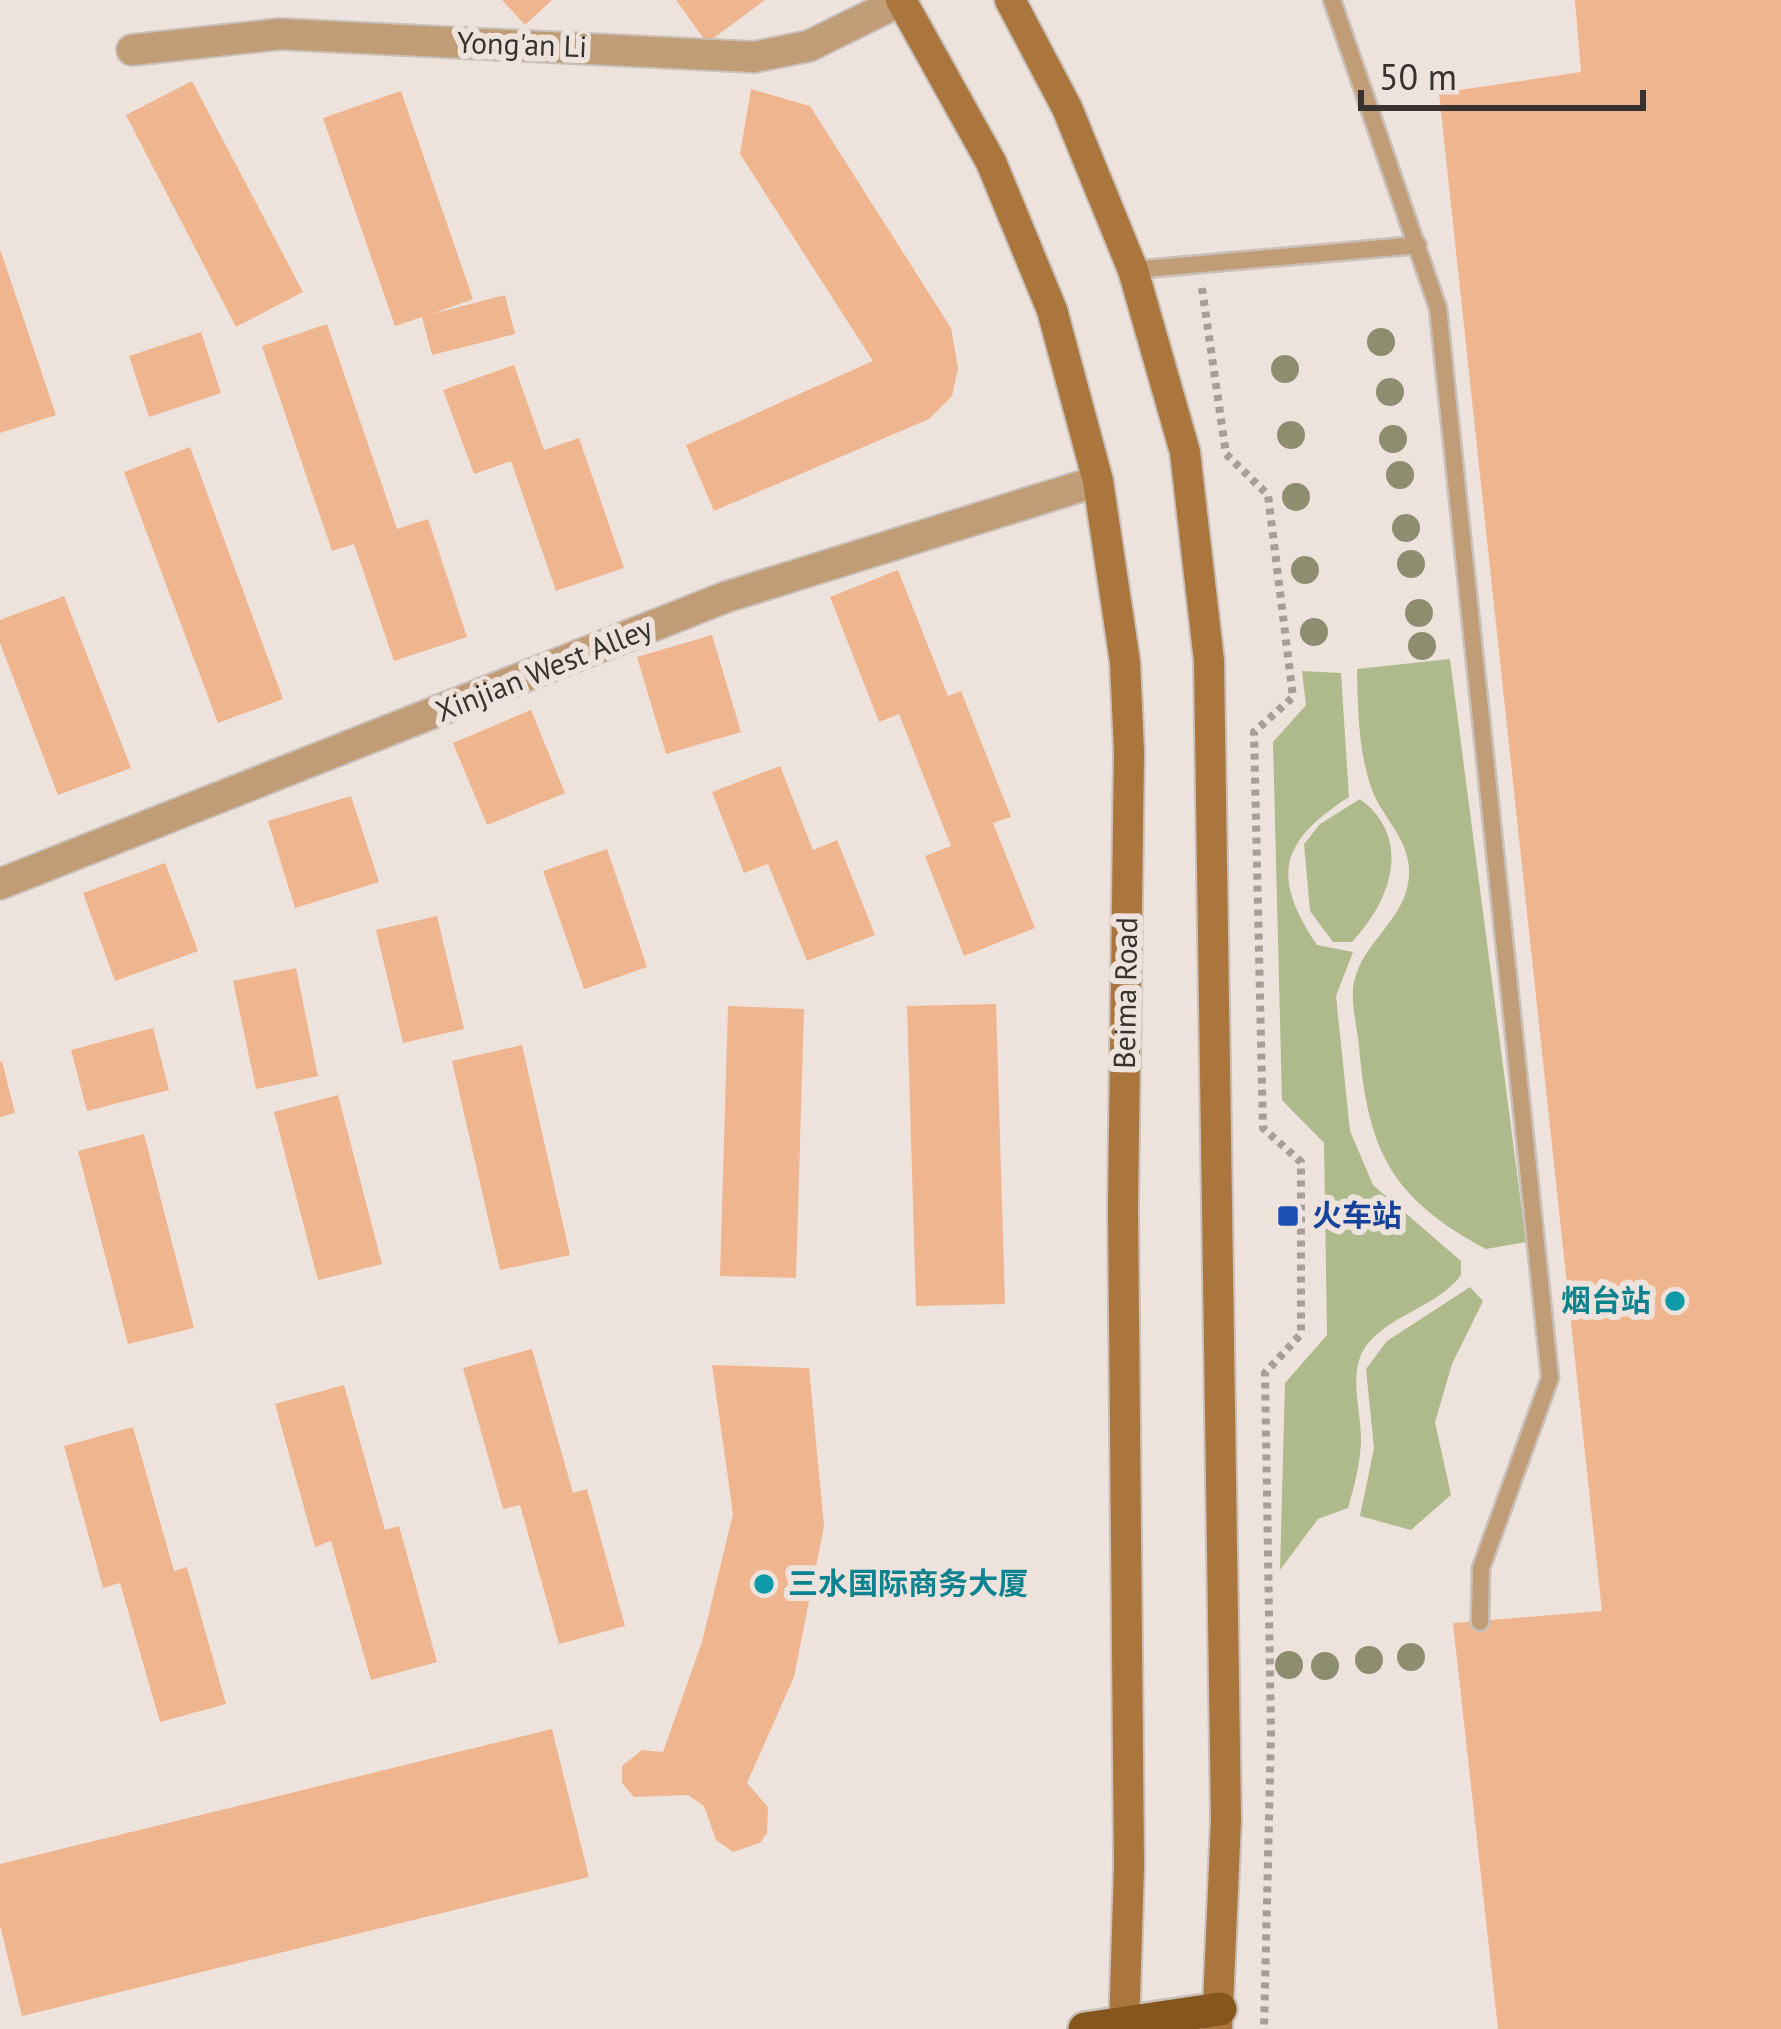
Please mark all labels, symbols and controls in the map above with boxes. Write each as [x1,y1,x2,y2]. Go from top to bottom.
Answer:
street label: Yong'an Li [456,22,588,65]
scale bar [1361,36,1643,110]
text: 50 m [1379,53,1457,100]
street label: Xinjian West Alley [429,607,657,730]
street label: Beima Road [1104,917,1145,1069]
place label: 火车站 [1312,1195,1402,1234]
marker: 火车站 [1275,1203,1301,1229]
place label: 烟台站 [1561,1280,1651,1319]
marker: 烟台站 [1662,1288,1688,1314]
place label: 三水国际商务大厦 [788,1563,1028,1602]
marker: 三水国际商务大厦 [751,1571,777,1597]

